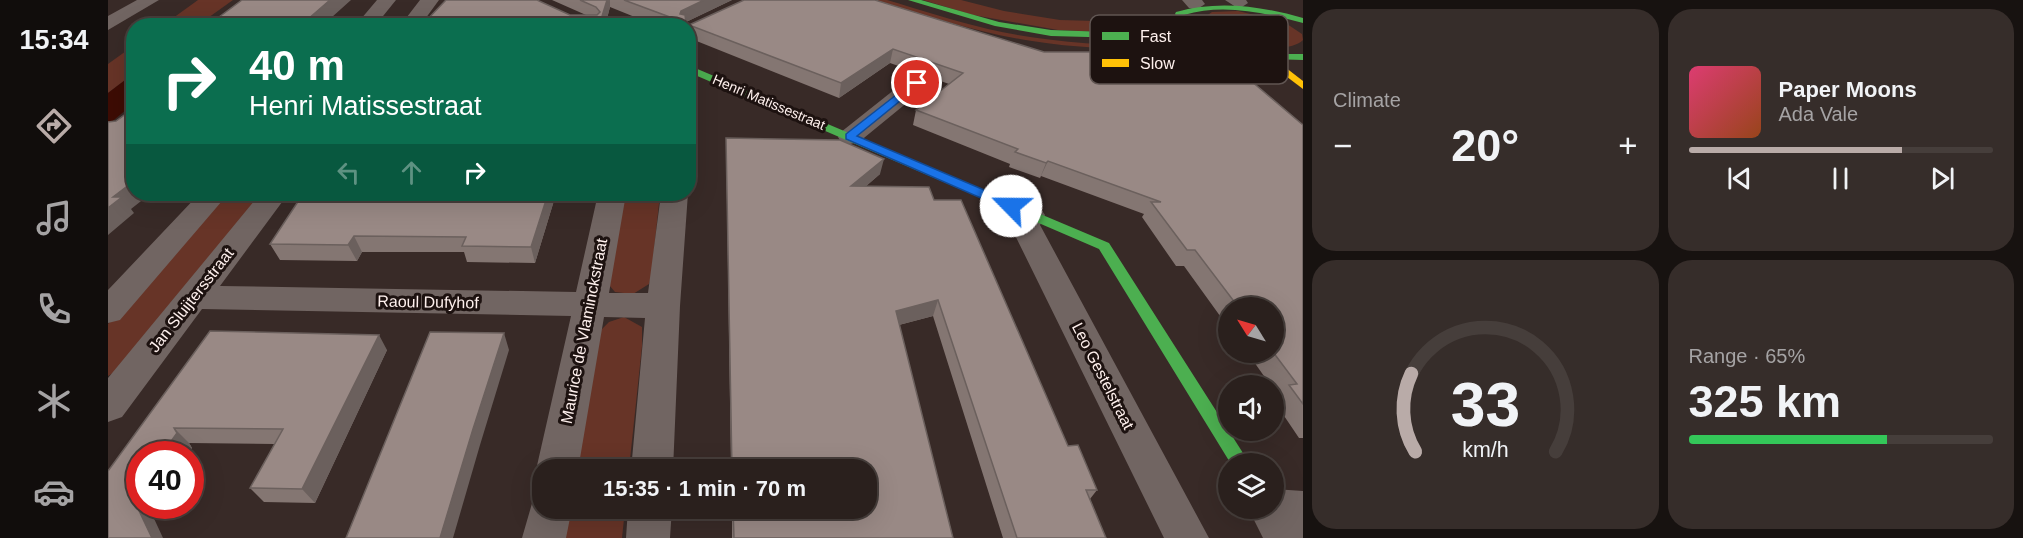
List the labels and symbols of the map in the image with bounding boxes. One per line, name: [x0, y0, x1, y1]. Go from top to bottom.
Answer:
legend: [1090, 15, 1288, 84]
text: Fast: [1140, 28, 1172, 45]
text: Slow: [1140, 55, 1175, 72]
pin: [891, 57, 942, 108]
street label: Henri Matissestraat: [710, 71, 828, 133]
position arrow: [979, 174, 1043, 238]
street label: Maurice de Vlaminckstraat: [558, 236, 610, 425]
street label: Jan Sluijtersstraat: [145, 244, 237, 355]
street label: Raoul Dufyhof: [377, 293, 479, 311]
north arrow: [1218, 297, 1284, 363]
street label: Leo Gestelstraat: [1069, 320, 1137, 433]
speed limit sign: 40: [126, 441, 204, 519]

